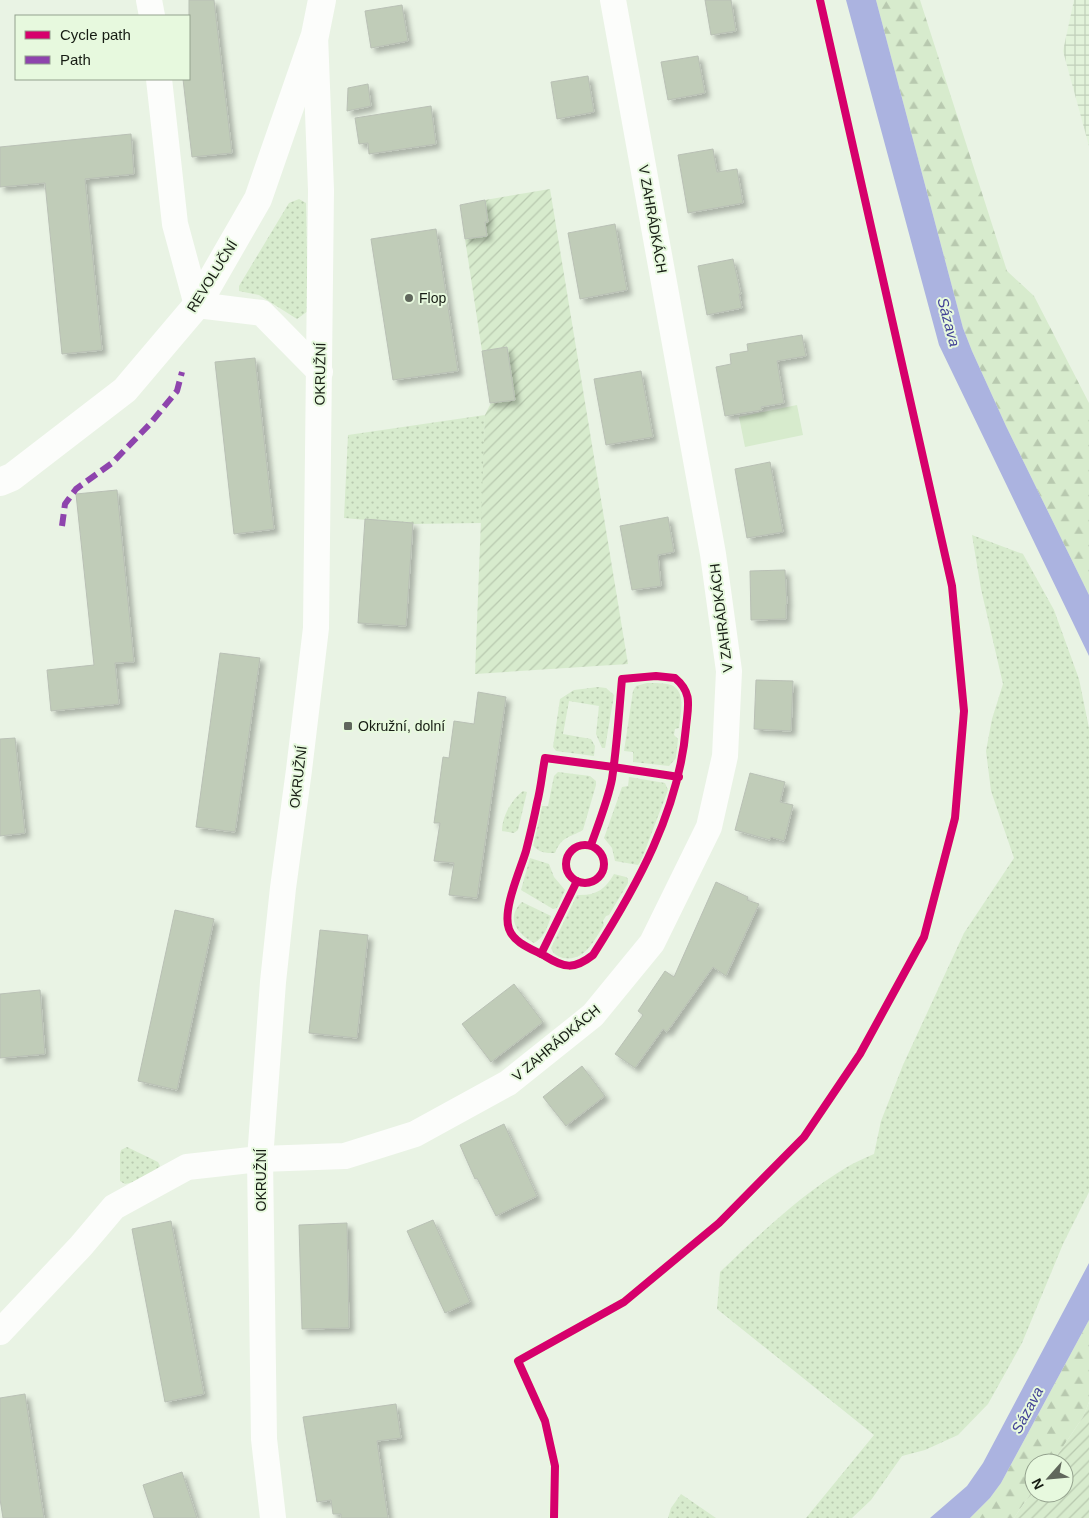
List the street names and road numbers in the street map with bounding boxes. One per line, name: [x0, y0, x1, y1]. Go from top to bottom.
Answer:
street label: V ZAHRÁDKÁCH: [636, 164, 670, 274]
street label: REVOLUČNÍ: [184, 237, 240, 315]
street label: OKRUŽNÍ: [311, 342, 329, 406]
street label: V ZAHRÁDKÁCH: [706, 563, 736, 673]
street label: OKRUŽNÍ: [286, 745, 310, 809]
street label: V ZAHRÁDKÁCH: [509, 1002, 603, 1084]
street label: OKRUŽNÍ: [253, 1148, 269, 1212]

